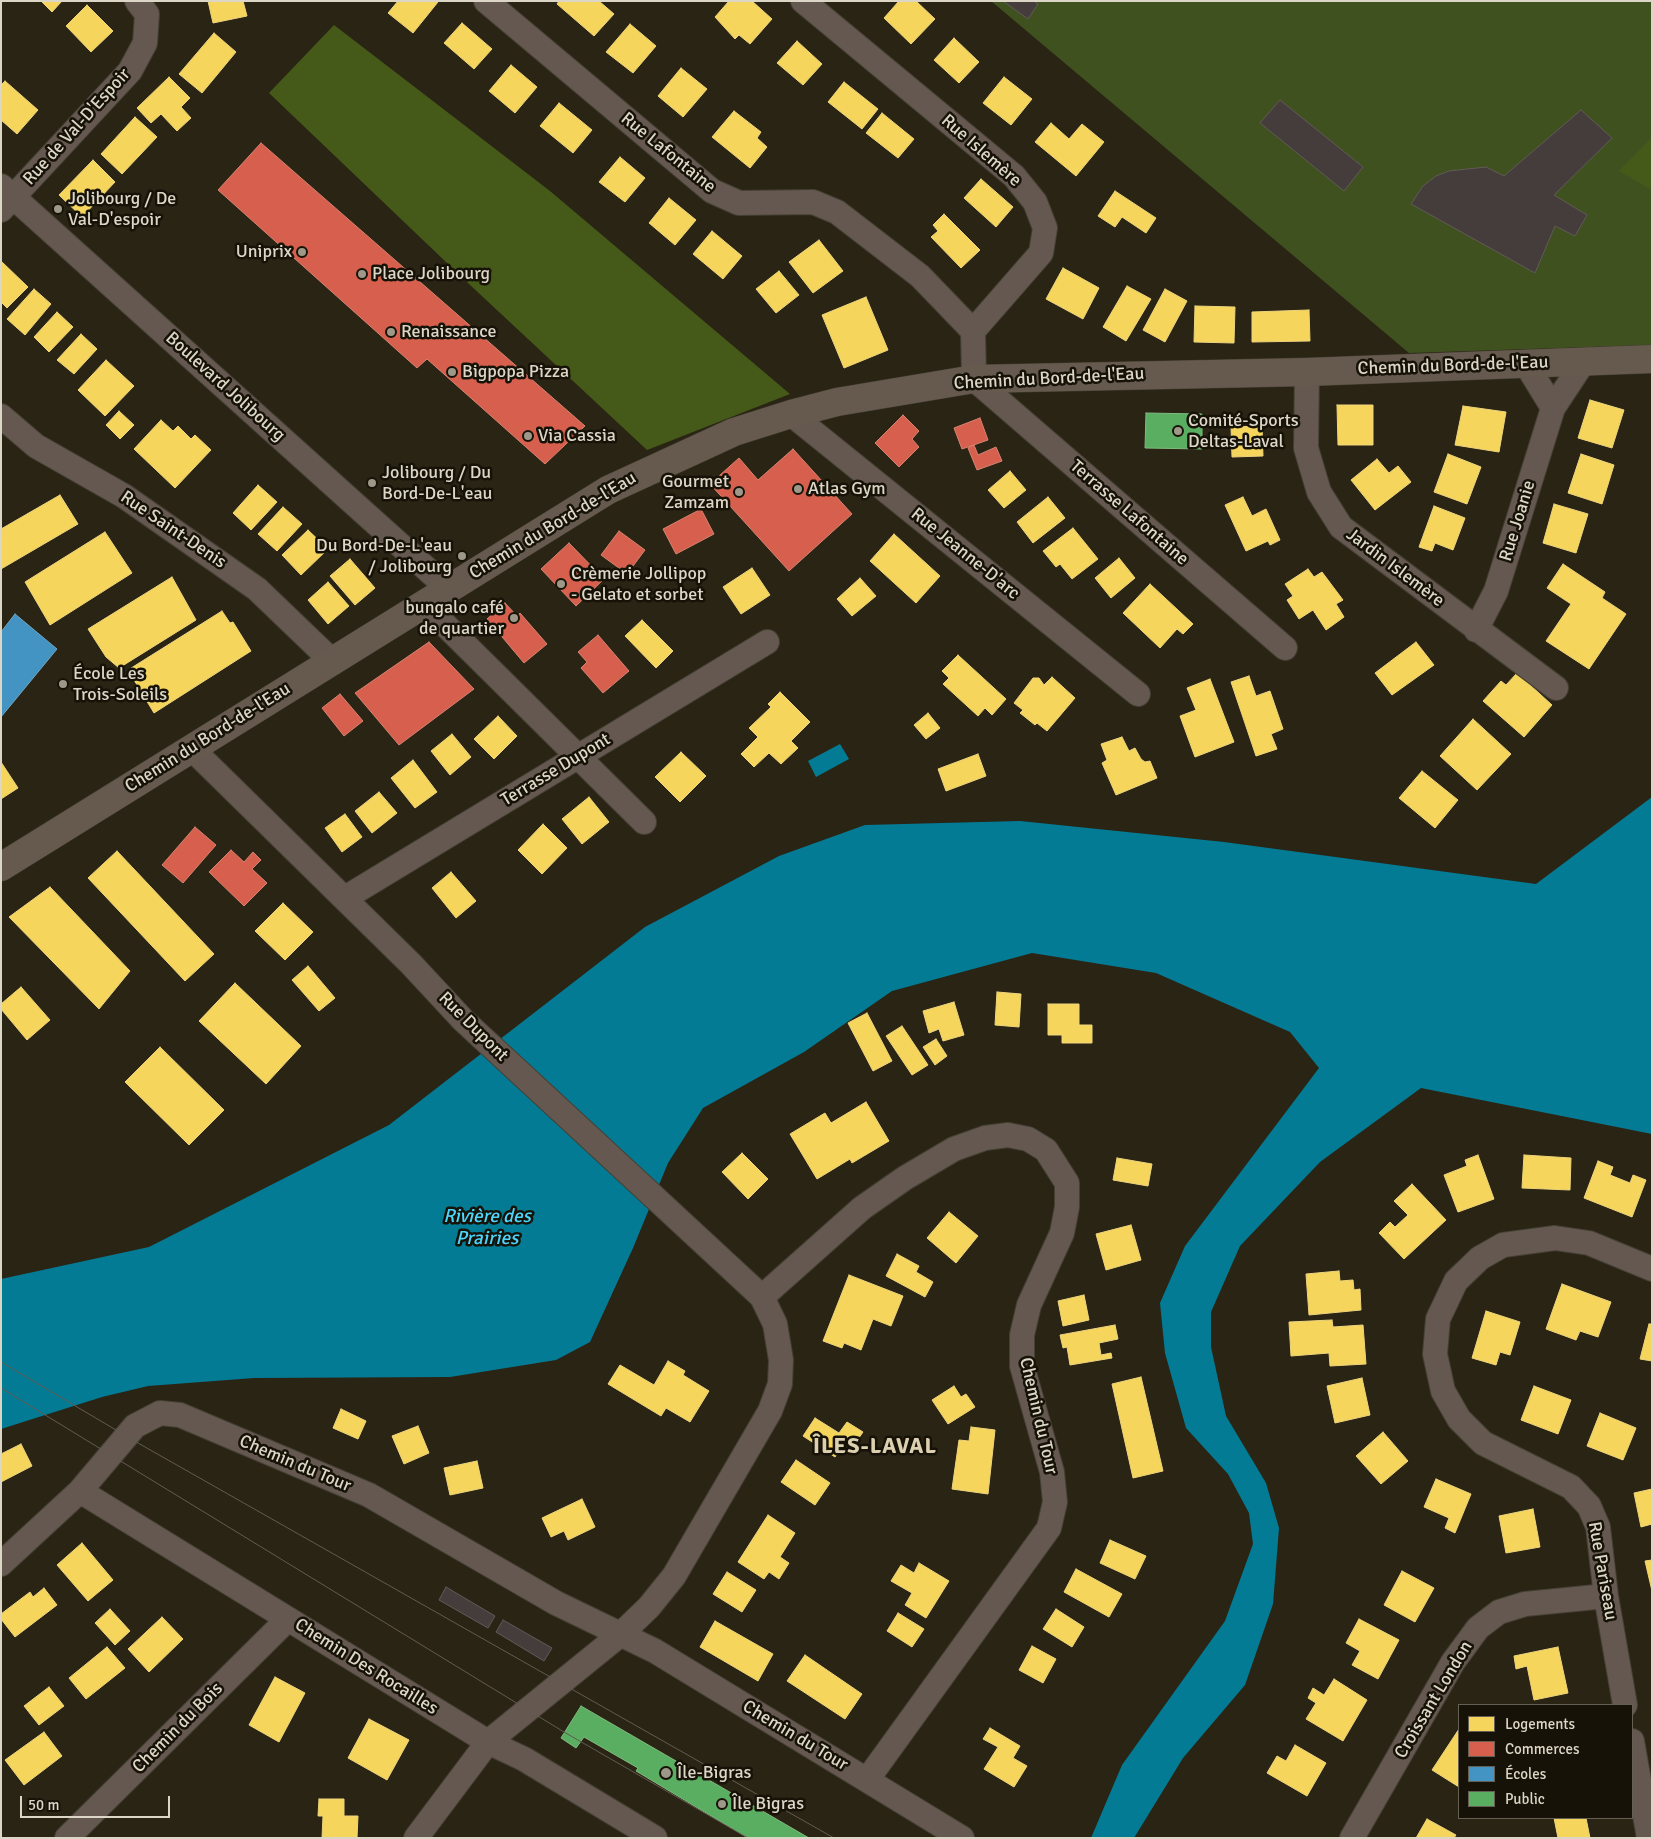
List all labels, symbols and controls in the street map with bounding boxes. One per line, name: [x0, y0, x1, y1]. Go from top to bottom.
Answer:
street label: Rue de Val-D'Espoir: [19, 64, 135, 190]
street label: Rue Lafontaine: [616, 108, 720, 198]
street label: Rue Islemère: [937, 110, 1025, 192]
place label: Jolibourg / De Val-D'espoir: [68, 188, 176, 230]
marker: Jolibourg / De Val-D'espoir: [52, 203, 64, 215]
place label: Uniprix: [236, 241, 292, 263]
marker: Uniprix: [296, 246, 308, 258]
place label: Place Jolibourg: [372, 263, 490, 285]
marker: Place Jolibourg: [356, 268, 368, 280]
place label: Renaissance: [401, 321, 497, 343]
marker: Renaissance: [385, 326, 397, 338]
street label: Boulevard Jolibourg: [161, 328, 289, 446]
street label: Chemin du Bord-de-l'Eau: [1357, 352, 1549, 380]
place label: Bigpopa Pizza: [462, 361, 569, 383]
street label: Chemin du Bord-de-l'Eau: [953, 363, 1145, 395]
marker: Bigpopa Pizza: [446, 366, 458, 378]
place label: Comité-Sports Deltas-Laval: [1188, 410, 1299, 452]
place label: Via Cassia: [538, 425, 616, 447]
marker: Comité-Sports Deltas-Laval: [1172, 425, 1184, 437]
marker: Via Cassia: [522, 430, 534, 442]
street label: Terrasse Lafontaine: [1065, 456, 1193, 570]
place label: Jolibourg / Du Bord-De-L'eau: [382, 462, 492, 504]
street label: Chemin du Bord-de-l'Eau: [466, 468, 640, 584]
place label: Gourmet Zamzam: [662, 471, 729, 514]
marker: Jolibourg / Du Bord-De-L'eau: [366, 477, 378, 489]
place label: Atlas Gym: [808, 478, 885, 500]
street label: Rue Joanie: [1495, 478, 1541, 564]
marker: Atlas Gym: [792, 483, 804, 495]
marker: Gourmet Zamzam: [733, 486, 745, 498]
street label: Rue Saint-Denis: [116, 487, 230, 573]
street label: Rue Jeanne-D'arc: [906, 504, 1024, 604]
street label: Jardin Islemère: [1342, 524, 1448, 612]
place label: Du Bord-De-L'eau / Jolibourg: [316, 535, 452, 578]
marker: Du Bord-De-L'eau / Jolibourg: [456, 550, 468, 562]
place label: Crèmerie Jollipop - Gelato et sorbet: [571, 563, 706, 606]
marker: Crèmerie Jollipop - Gelato et sorbet: [555, 578, 567, 590]
place label: bungalo café de quartier: [405, 597, 504, 640]
marker: bungalo café de quartier: [508, 612, 520, 624]
place label: École Les Trois-Soleils: [73, 663, 167, 706]
marker: École Les Trois-Soleils: [57, 678, 69, 690]
street label: Chemin du Bord-de-l'Eau: [121, 678, 295, 798]
street label: Terrasse Dupont: [497, 729, 615, 811]
street label: Rue Dupont: [434, 988, 512, 1066]
water label: Rivière des Prairies: [443, 1206, 531, 1250]
street label: Chemin du Tour: [1014, 1355, 1062, 1477]
street label: Chemin du Tour: [236, 1431, 354, 1497]
district label: ÎLES-LAVAL: [812, 1434, 938, 1460]
street label: Rue Pariseau: [1583, 1520, 1621, 1622]
street label: Chemin Des Rocailles: [290, 1614, 442, 1720]
street label: Croissant London: [1390, 1637, 1478, 1763]
street label: Chemin du Bois: [128, 1678, 228, 1778]
street label: Chemin du Tour: [738, 1696, 852, 1776]
legend: [1458, 1704, 1633, 1819]
text: Logements: [1505, 1715, 1575, 1733]
text: Commerces: [1505, 1740, 1579, 1758]
place label: Île-Bigras: [677, 1762, 751, 1784]
text: Écoles: [1505, 1765, 1546, 1783]
marker: Île-Bigras: [659, 1766, 673, 1780]
scale bar: [22, 1786, 172, 1818]
text: Public: [1505, 1790, 1545, 1808]
place label: Île Bigras: [732, 1793, 804, 1815]
text: 50 m: [28, 1796, 59, 1814]
marker: Île Bigras: [716, 1798, 728, 1810]

